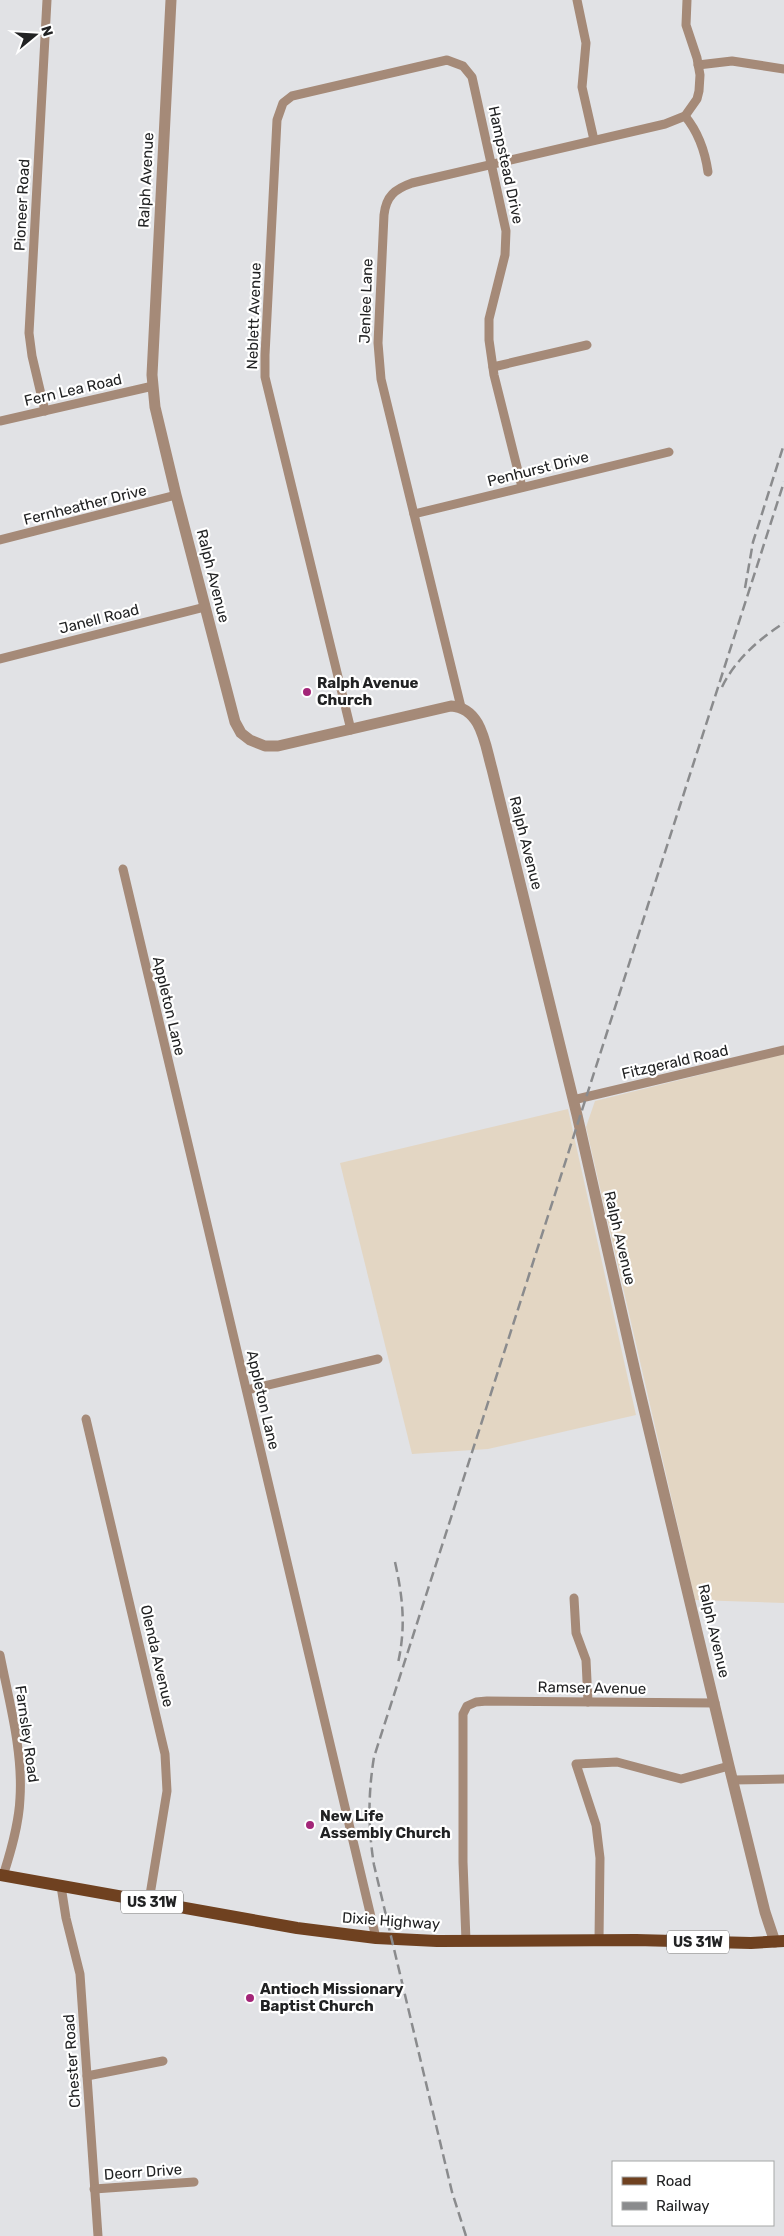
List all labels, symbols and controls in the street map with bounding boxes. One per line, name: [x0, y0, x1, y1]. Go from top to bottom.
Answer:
north arrow: [10, 10, 60, 60]
text: N: [37, 24, 57, 39]
street label: Hampstead Drive: [485, 104, 527, 226]
street label: Ralph Avenue: [135, 132, 157, 228]
street label: Pioneer Road: [11, 158, 33, 252]
street label: Jenlee Lane: [356, 258, 376, 344]
street label: Neblett Avenue: [243, 262, 265, 370]
street label: Fern Lea Road: [22, 370, 124, 410]
street label: Penhurst Drive: [485, 448, 591, 490]
street label: Fernheather Drive: [22, 481, 148, 529]
street label: Ralph Avenue: [193, 527, 233, 625]
street label: Janell Road: [57, 600, 141, 638]
place label: Ralph Avenue Church: [317, 674, 419, 709]
marker: Ralph Avenue Church: [301, 686, 313, 698]
street label: Ralph Avenue: [506, 794, 546, 892]
street label: Appleton Lane: [149, 955, 189, 1057]
street label: Fitzgerald Road: [620, 1041, 730, 1083]
street label: Ralph Avenue: [600, 1189, 640, 1287]
street label: Appleton Lane: [243, 1349, 283, 1451]
street label: Ralph Avenue: [694, 1582, 734, 1680]
street label: Olenda Avenue: [136, 1603, 178, 1709]
street label: Ramser Avenue: [538, 1678, 646, 1698]
street label: Farnsley Road: [11, 1684, 43, 1784]
place label: New Life Assembly Church: [320, 1807, 451, 1842]
marker: New Life Assembly Church: [304, 1819, 316, 1831]
road number: US 31W: [121, 1890, 183, 1914]
street label: Dixie Highway: [341, 1909, 441, 1933]
road number: US 31W: [667, 1930, 729, 1954]
place label: Antioch Missionary Baptist Church: [260, 1980, 404, 2015]
marker: Antioch Missionary Baptist Church: [244, 1992, 256, 2004]
street label: Chester Road: [60, 2013, 84, 2109]
street label: Deorr Drive: [103, 2160, 183, 2184]
legend: [612, 2161, 774, 2226]
text: Road: [656, 2172, 692, 2190]
text: Railway: [656, 2197, 710, 2215]

